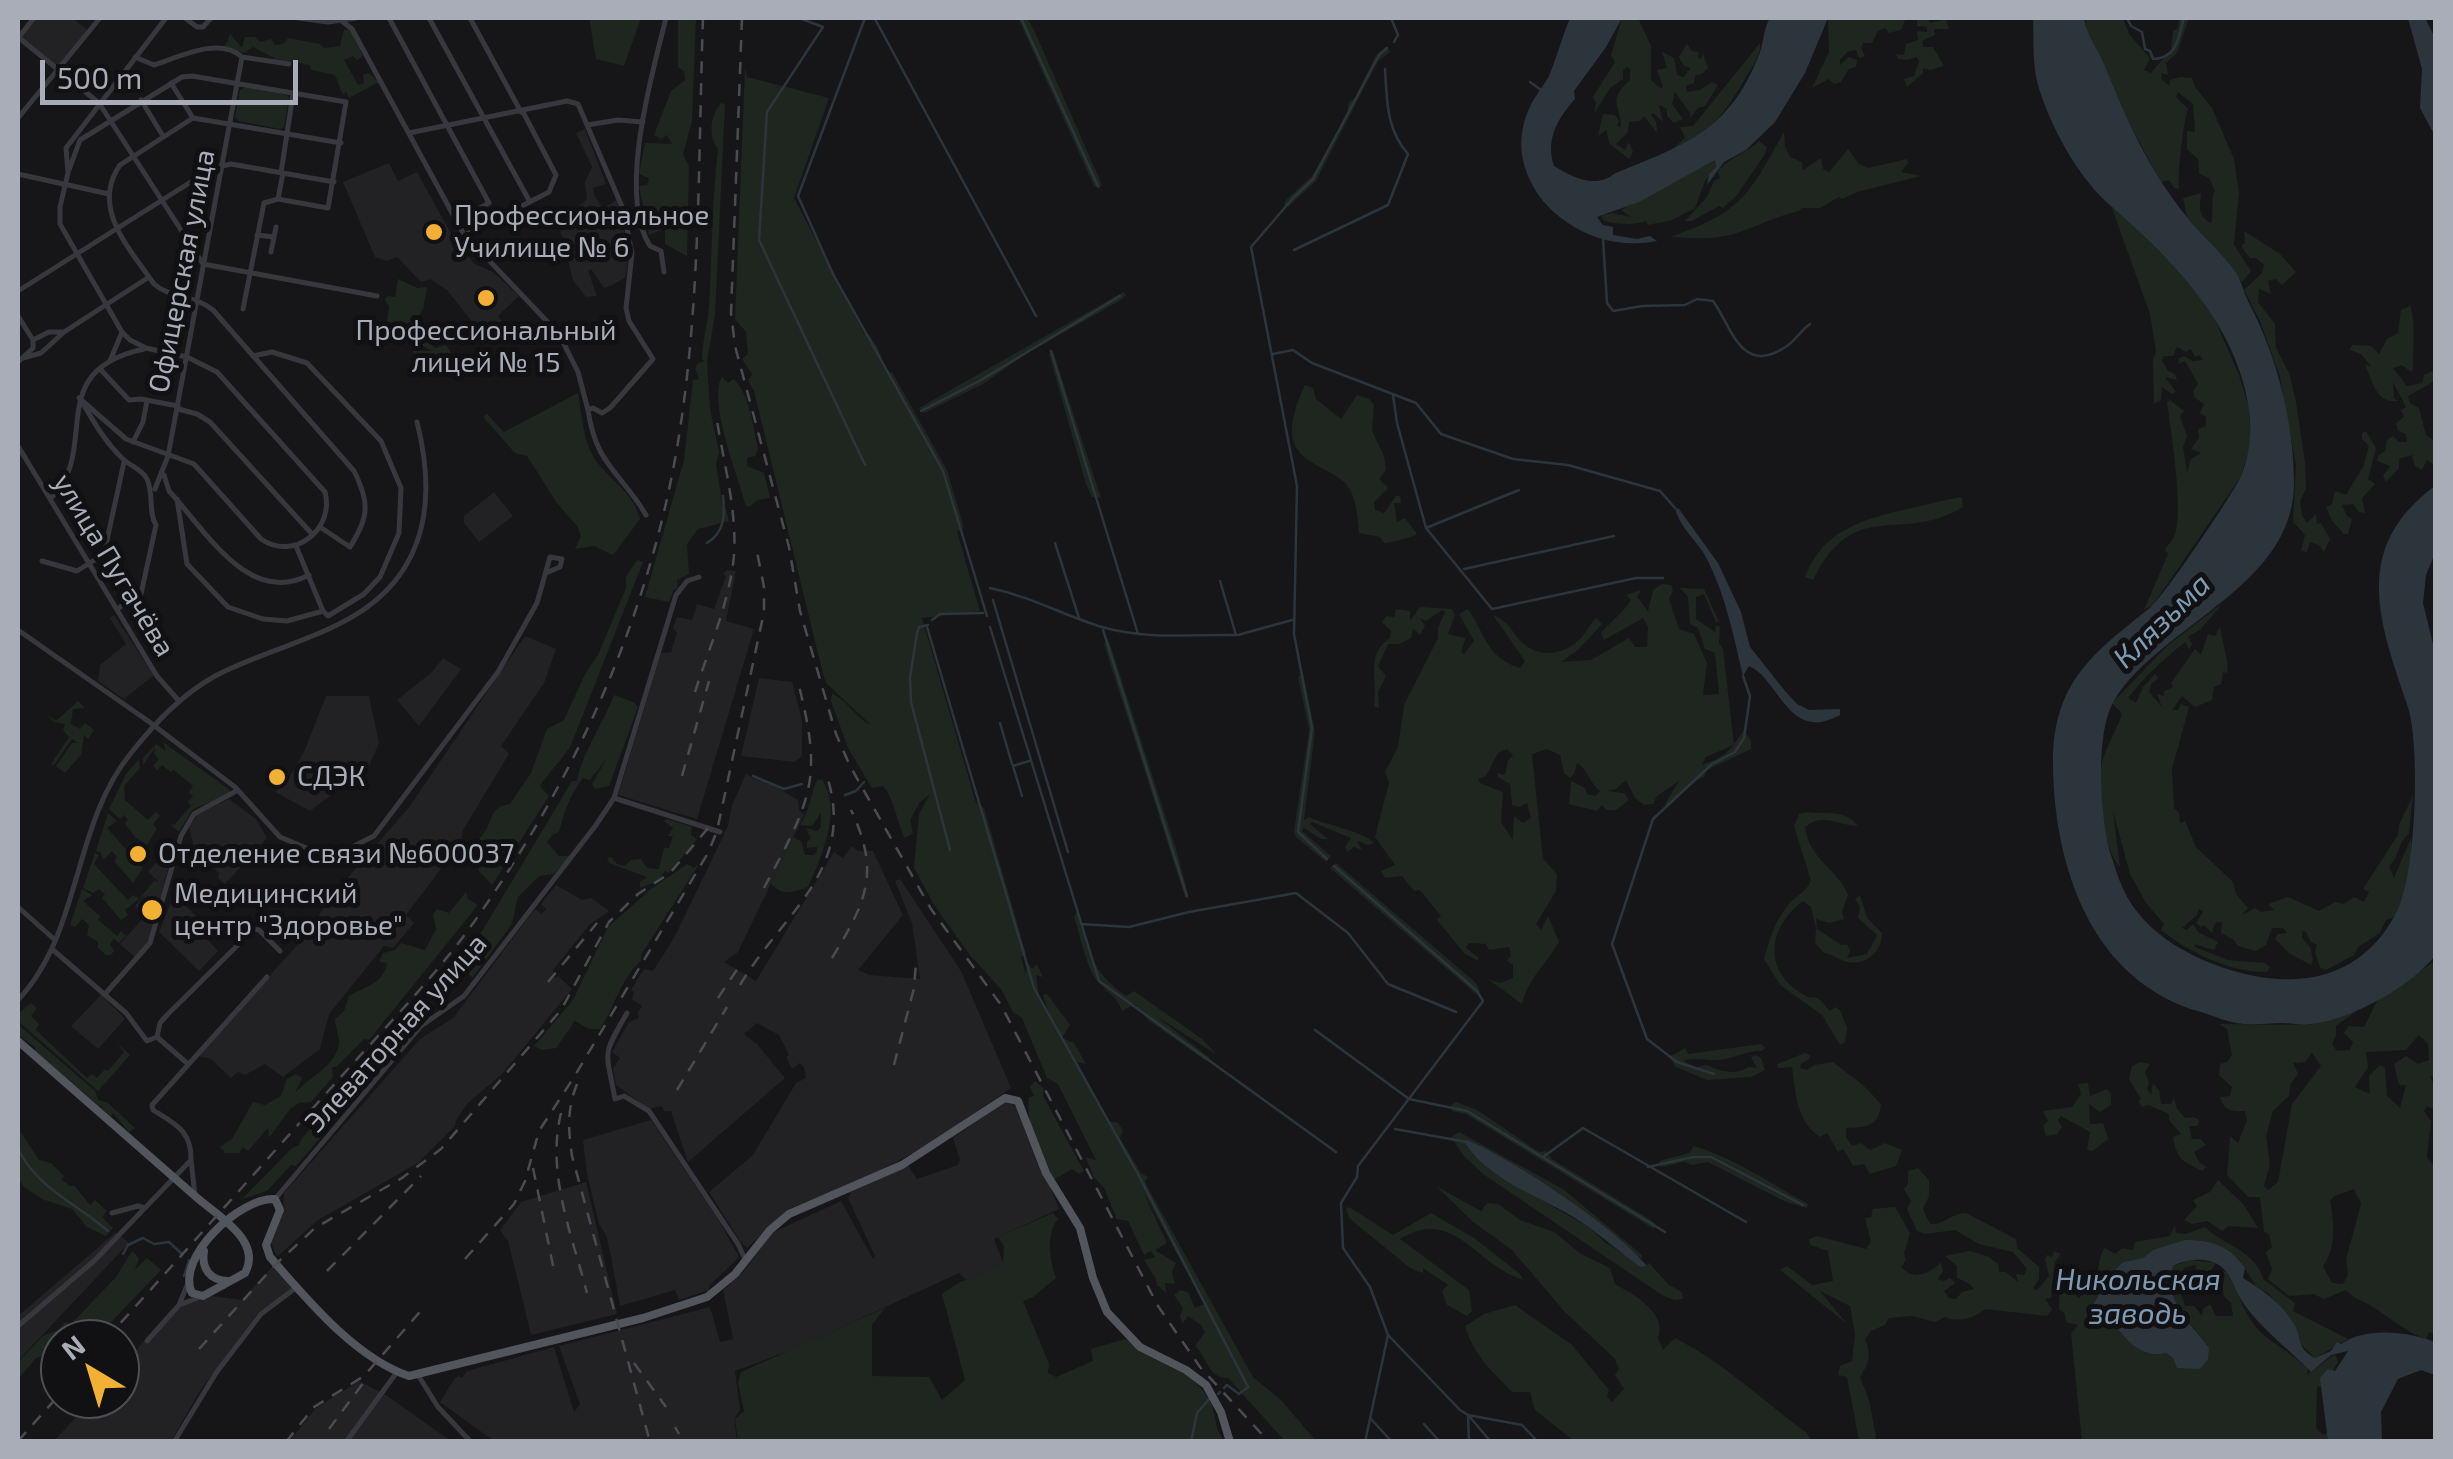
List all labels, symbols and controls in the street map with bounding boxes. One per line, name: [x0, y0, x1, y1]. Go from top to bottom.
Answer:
scale bar: [45, 40, 302, 102]
text: 500 m: [57, 59, 142, 95]
street label: Офицерская улица: [142, 147, 222, 395]
place label: Профессиональное Училище № 6: [454, 199, 709, 265]
marker: Профессиональное Училище № 6: [423, 221, 445, 243]
marker: Профессиональный лицей № 15: [475, 287, 497, 309]
place label: Профессиональный лицей № 15: [356, 314, 616, 380]
street label: улица Пугачёва: [46, 467, 182, 663]
water label: Клязьма: [2106, 566, 2218, 676]
place label: СДЭК: [297, 760, 365, 794]
marker: СДЭК: [266, 766, 288, 788]
place label: Отделение связи №600037: [158, 837, 514, 871]
marker: Отделение связи №600037: [127, 843, 149, 865]
place label: Медицинский центр "Здоровье": [174, 877, 403, 943]
marker: Медицинский центр "Здоровье": [139, 897, 165, 923]
street label: Элеваторная улица: [298, 927, 494, 1139]
water label: Никольская заводь: [2055, 1262, 2221, 1332]
north arrow: [40, 1319, 140, 1419]
text: N: [54, 1327, 91, 1367]

